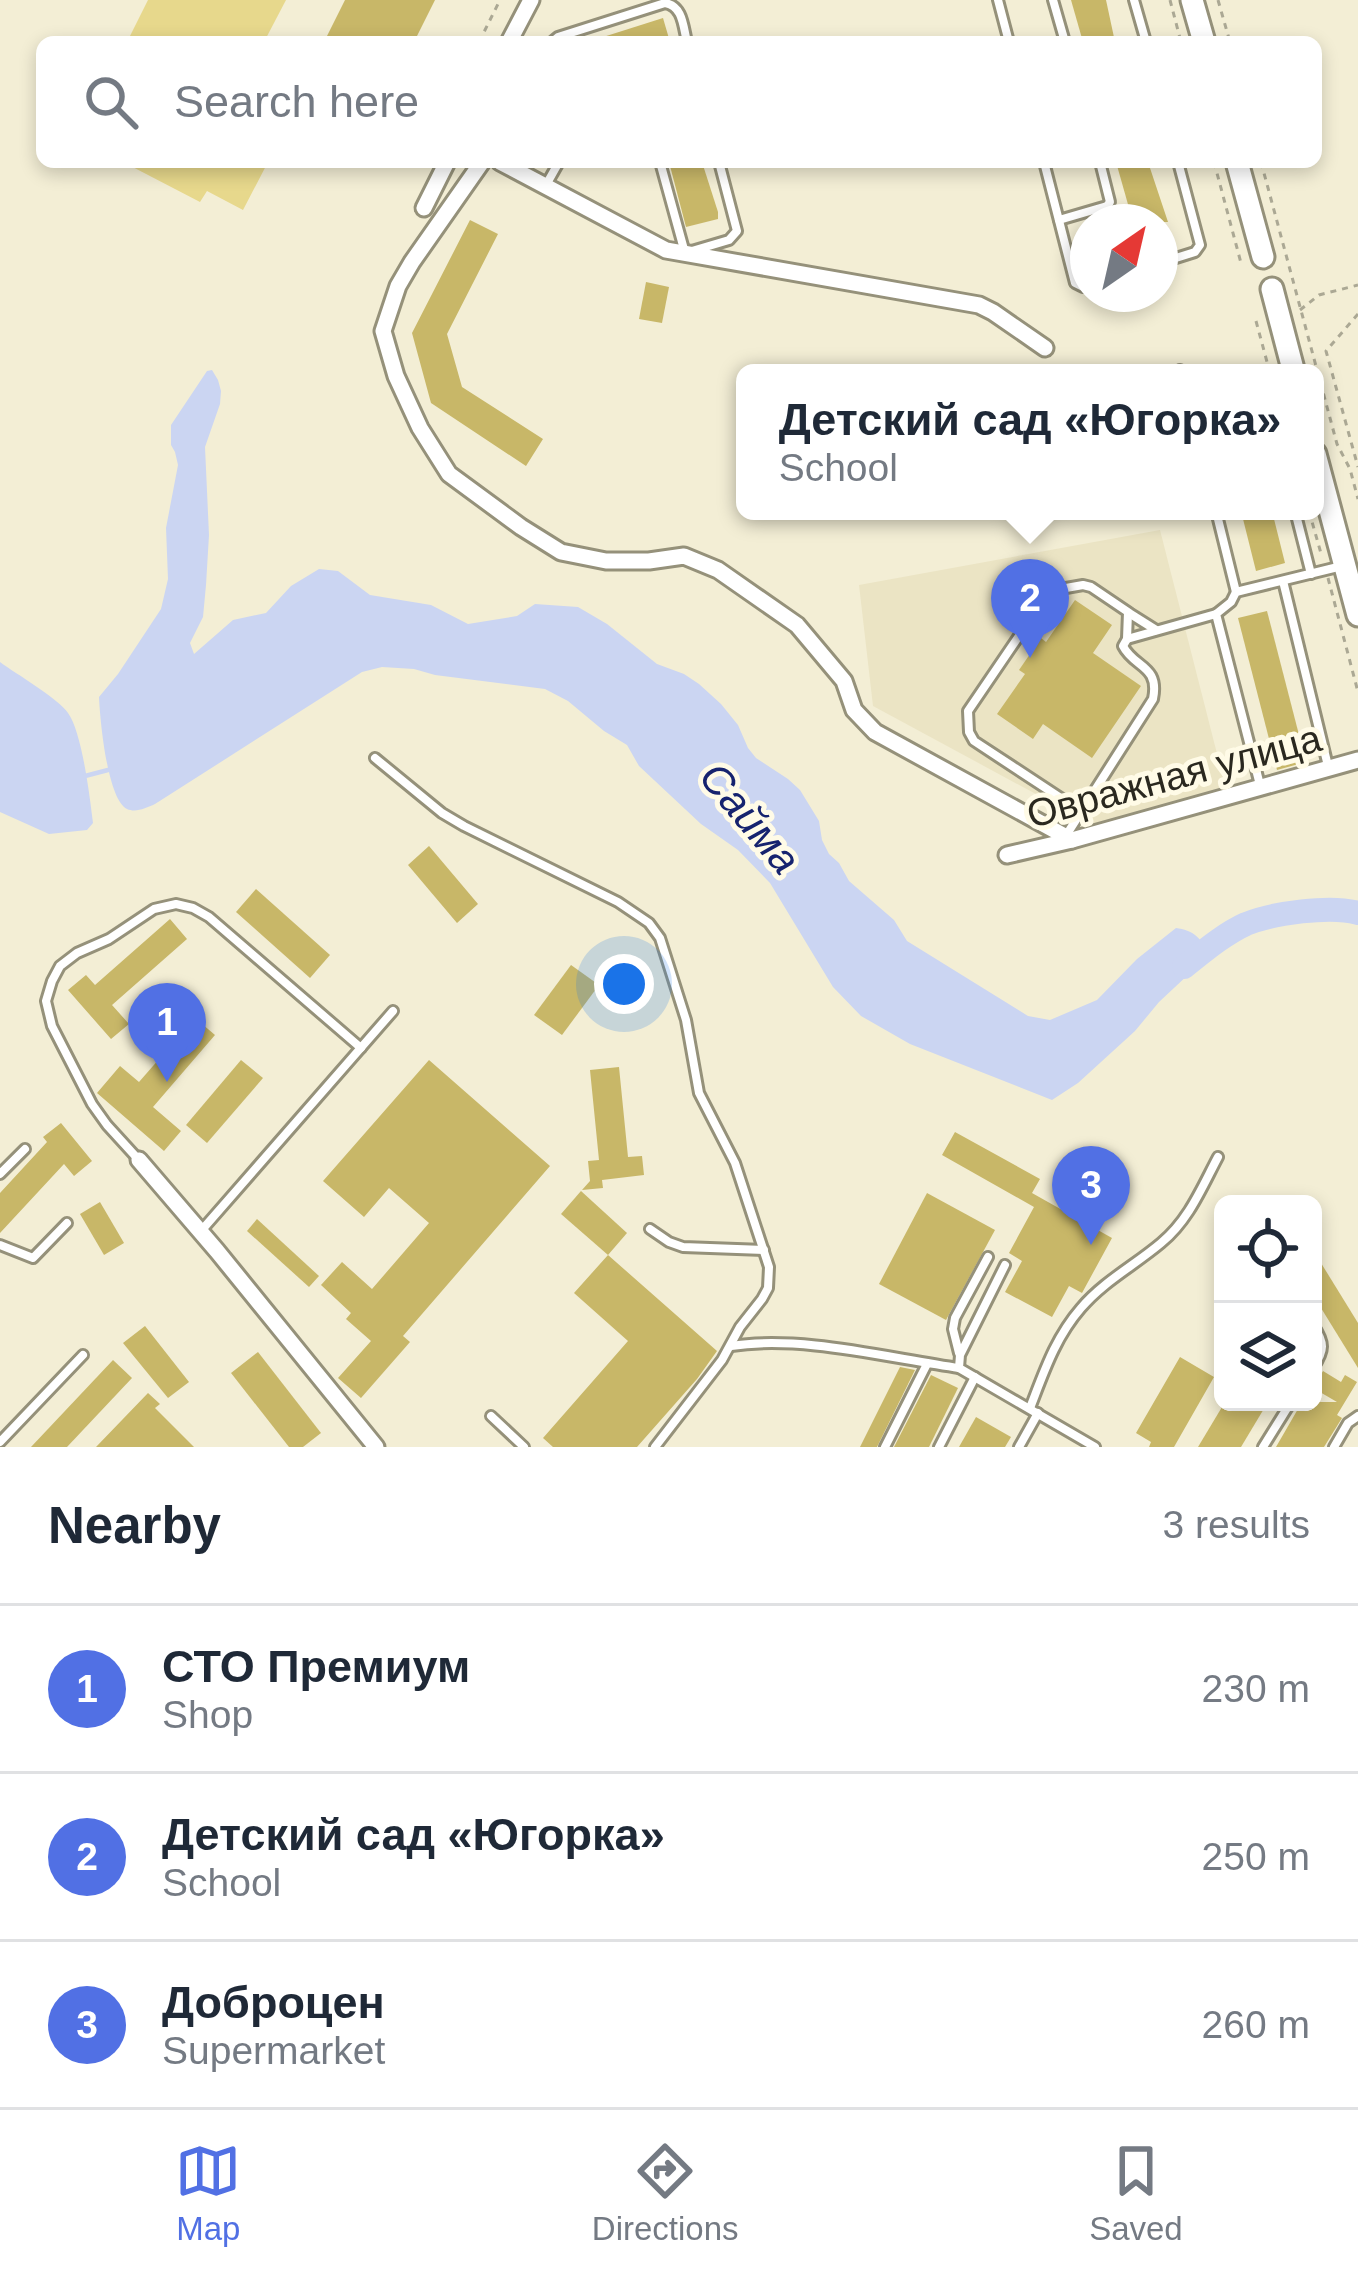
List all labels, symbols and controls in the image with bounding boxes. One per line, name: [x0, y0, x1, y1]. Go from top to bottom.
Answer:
search box: [36, 36, 1322, 168]
icon: search: [78, 69, 144, 135]
text: Search here: [174, 76, 419, 127]
north arrow: [1070, 204, 1178, 312]
popup: [736, 364, 1324, 520]
text: Детский сад «Югорка»: [779, 394, 1281, 445]
text: School: [779, 446, 898, 489]
pin: 2: [991, 559, 1069, 658]
street label: Овражная улица: [1022, 716, 1326, 836]
water label: Сайма: [690, 753, 810, 883]
your location: [594, 954, 654, 1014]
pin: 1: [128, 983, 206, 1082]
pin: 3: [1052, 1146, 1130, 1245]
map controls: [1214, 1195, 1322, 1411]
button: locate: [1214, 1195, 1322, 1303]
button: layers: [1214, 1303, 1322, 1411]
text: Nearby: [48, 1497, 221, 1554]
text: 3 results: [1163, 1503, 1310, 1546]
text: СТО Премиум: [162, 1641, 470, 1692]
text: 1: [76, 1667, 98, 1710]
text: 230 m: [1202, 1667, 1310, 1710]
text: Shop: [162, 1693, 253, 1736]
text: Детский сад «Югорка»: [162, 1809, 665, 1860]
text: 2: [76, 1835, 98, 1878]
text: 250 m: [1202, 1835, 1310, 1878]
text: School: [162, 1861, 281, 1904]
text: Доброцен: [162, 1977, 385, 2028]
text: 3: [76, 2003, 98, 2046]
text: 260 m: [1202, 2003, 1310, 2046]
text: Supermarket: [162, 2029, 385, 2072]
tab: Map: [175, 2138, 241, 2248]
tab: Directions: [592, 2138, 739, 2248]
tab: Saved: [1089, 2138, 1183, 2248]

